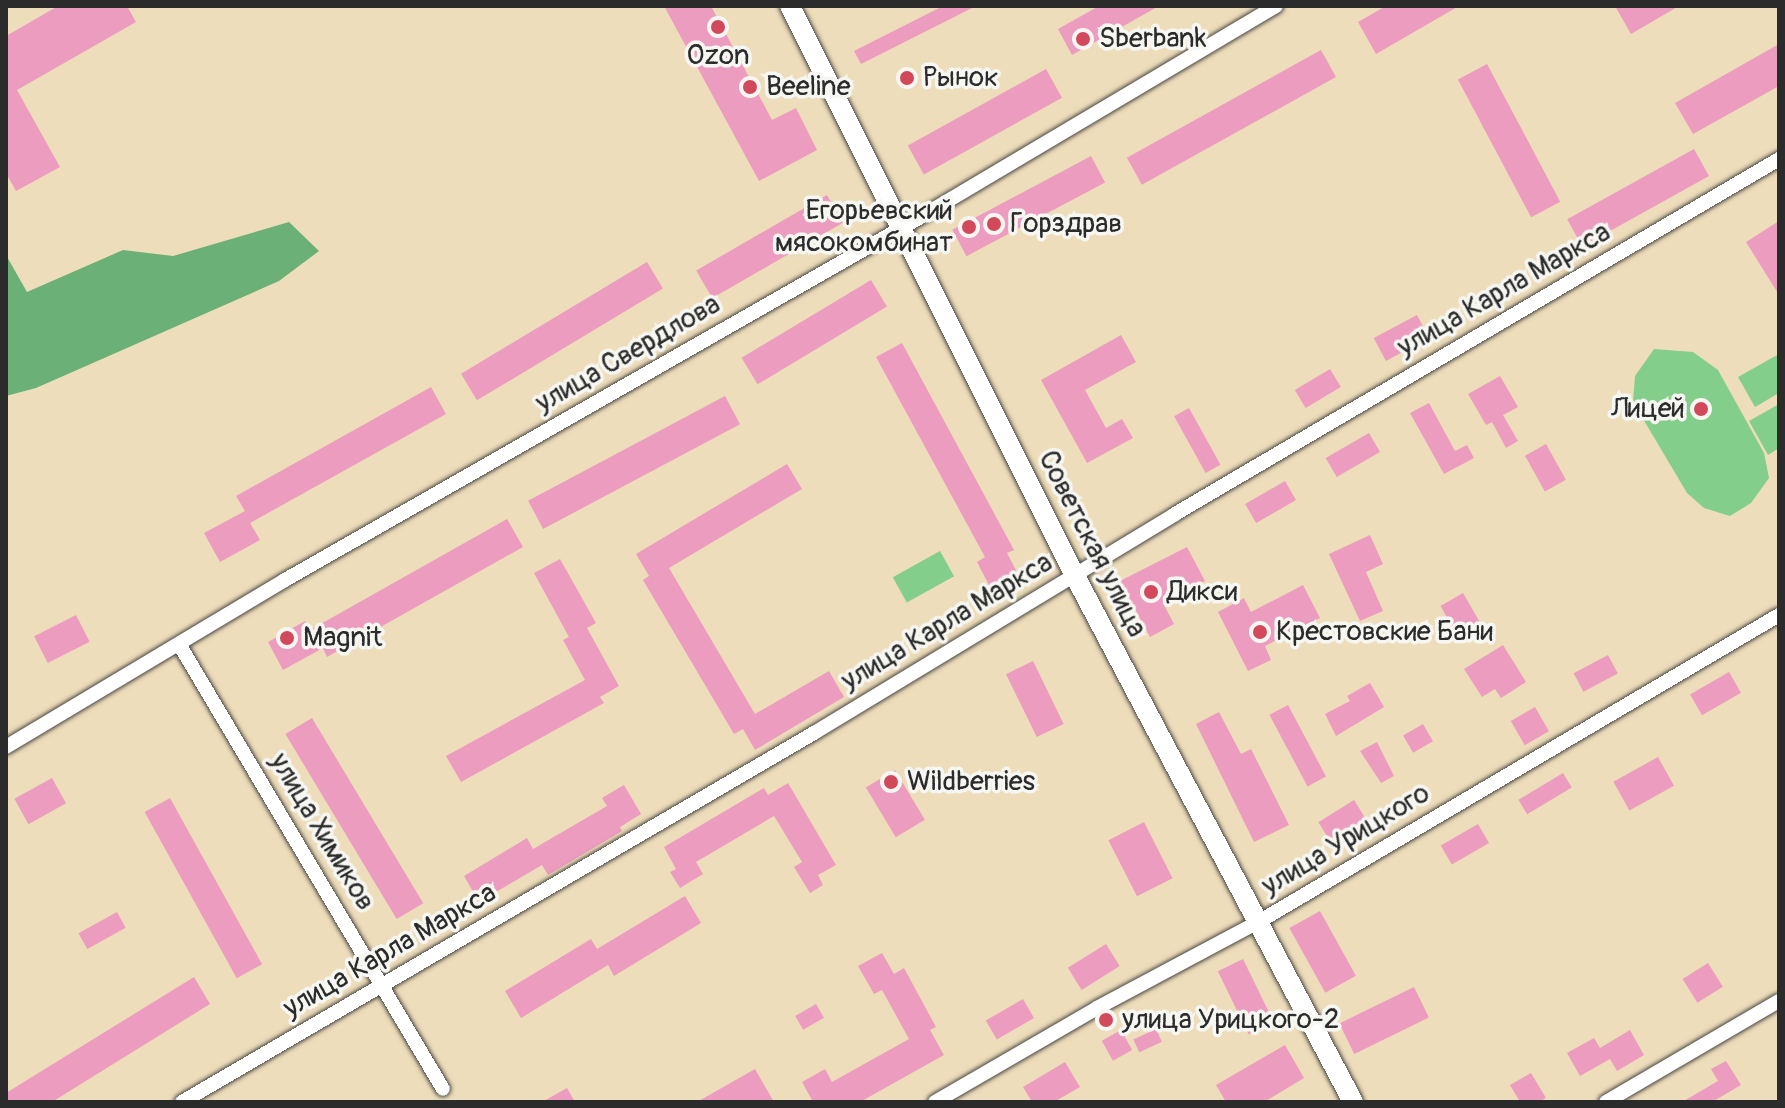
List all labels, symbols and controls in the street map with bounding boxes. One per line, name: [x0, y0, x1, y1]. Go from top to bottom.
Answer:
marker: Ozon: [709, 18, 727, 36]
place label: Sberbank: [1099, 22, 1206, 56]
marker: Sberbank: [1074, 30, 1092, 48]
place label: Ozon: [687, 39, 749, 73]
place label: Рынок: [923, 61, 998, 95]
marker: Рынок: [898, 69, 916, 87]
place label: Beeline: [766, 70, 850, 104]
marker: Beeline: [741, 78, 759, 96]
place label: Егорьевский мясокомбинат: [775, 194, 953, 260]
place label: Горздрав: [1010, 207, 1122, 241]
marker: Горздрав: [985, 215, 1003, 233]
street label: улица Карла Маркса: [1392, 215, 1616, 365]
marker: Егорьевский мясокомбинат: [960, 218, 978, 236]
street label: улица Свердлова: [530, 288, 726, 420]
place label: Лицей: [1611, 392, 1685, 426]
marker: Лицей: [1692, 400, 1710, 418]
street label: Советская улица: [1031, 445, 1153, 643]
street label: улица Карла Маркса: [835, 546, 1059, 698]
place label: Дикси: [1167, 575, 1237, 609]
marker: Дикси: [1142, 583, 1160, 601]
place label: Крестовские Бани: [1276, 615, 1493, 649]
place label: Magnit: [303, 621, 382, 655]
marker: Крестовские Бани: [1251, 623, 1269, 641]
marker: Magnit: [278, 629, 296, 647]
street label: улица Химиков: [262, 747, 382, 917]
place label: Wildberries: [907, 765, 1035, 799]
marker: Wildberries: [882, 773, 900, 791]
street label: улица Урицкого: [1256, 777, 1436, 903]
street label: улица Карла Маркса: [278, 876, 502, 1026]
place label: улица Урицкого-2: [1122, 1003, 1339, 1037]
marker: улица Урицкого-2: [1097, 1011, 1115, 1029]

